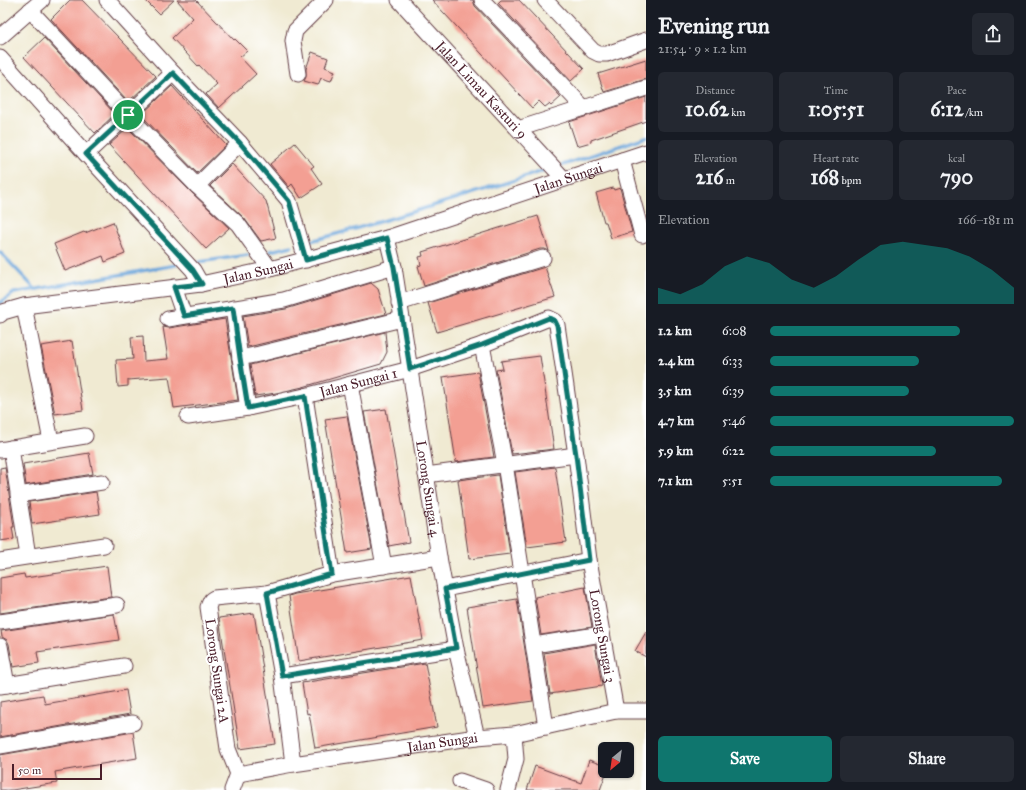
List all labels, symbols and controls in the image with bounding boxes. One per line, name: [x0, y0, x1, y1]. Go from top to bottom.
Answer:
text: Evening run: [658, 12, 770, 39]
button: share: [972, 13, 1014, 55]
street label: Jalan Limau Kasturi 9: [430, 36, 531, 142]
text: 21:54 · 9 × 1.2 km: [658, 41, 747, 57]
text: Distance: [696, 84, 735, 97]
text: Time: [824, 84, 848, 97]
text: Pace: [947, 84, 967, 97]
text: 10.62: [685, 97, 729, 121]
text: 1:05:51: [808, 97, 864, 121]
text: 6:12: [930, 97, 963, 121]
pin: [111, 98, 145, 132]
icon: arrive: [117, 104, 139, 126]
text: km: [729, 106, 746, 119]
text: /km: [963, 106, 983, 119]
text: Elevation: [693, 152, 737, 165]
text: Heart rate: [813, 152, 859, 165]
text: kcal: [948, 152, 965, 165]
street label: Jalan Sungai: [530, 159, 605, 199]
text: 216: [696, 165, 724, 189]
text: 168: [810, 165, 839, 189]
text: 790: [940, 165, 973, 189]
text: m: [724, 174, 735, 187]
text: bpm: [839, 174, 862, 187]
text: Elevation: [658, 212, 710, 228]
text: 166–181 m: [958, 212, 1014, 228]
street label: Jalan Sungai: [220, 255, 295, 289]
text: 1.2 km: [658, 323, 692, 339]
text: 6:08: [722, 323, 746, 339]
text: 2.4 km: [658, 353, 695, 369]
text: 6:33: [722, 353, 742, 369]
street label: Jalan Sungai 1: [316, 364, 399, 402]
text: 3.5 km: [658, 383, 692, 399]
text: 6:39: [722, 383, 744, 399]
text: 4.7 km: [658, 413, 694, 429]
text: 5:46: [722, 413, 745, 429]
street label: Lorong Sungai 4: [413, 439, 444, 539]
text: 5.9 km: [658, 443, 693, 459]
text: 6:22: [722, 443, 745, 459]
text: 7.1 km: [658, 473, 692, 489]
text: 5:51: [722, 473, 743, 489]
street label: Lorong Sungai 3: [586, 588, 619, 684]
street label: Lorong Sungai 2A: [201, 618, 233, 725]
street label: Jalan Sungai: [404, 728, 479, 757]
button: Save: [658, 736, 832, 782]
button: Share: [840, 736, 1014, 782]
north arrow: [598, 742, 634, 778]
map controls: [598, 742, 634, 778]
scale bar: [12, 762, 102, 781]
text: 50 m: [18, 764, 41, 777]

